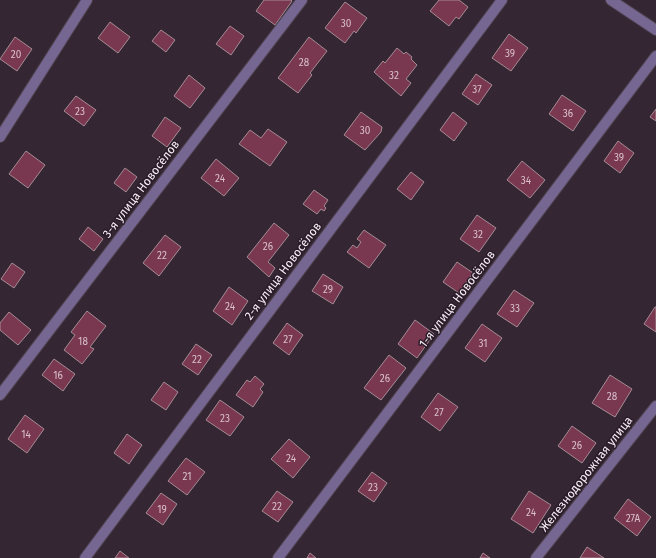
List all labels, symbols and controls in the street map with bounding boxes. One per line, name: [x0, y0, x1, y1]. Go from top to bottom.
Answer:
house number: 30: [341, 18, 352, 30]
house number: 39: [505, 48, 515, 60]
house number: 20: [11, 49, 22, 61]
house number: 28: [299, 57, 310, 69]
house number: 32: [389, 70, 399, 82]
house number: 37: [472, 84, 482, 96]
house number: 23: [75, 106, 85, 118]
house number: 36: [563, 108, 573, 120]
house number: 30: [360, 125, 371, 137]
street label: 3-я улица Новосёлов: [100, 137, 182, 241]
house number: 39: [614, 152, 624, 164]
house number: 24: [215, 173, 226, 185]
house number: 34: [521, 175, 532, 187]
street label: 2-я улица Новосёлов: [242, 219, 324, 323]
house number: 32: [473, 229, 483, 241]
house number: 26: [263, 241, 273, 253]
street label: 1-я улица Новосёлов: [416, 248, 498, 350]
house number: 22: [157, 250, 167, 262]
house number: 29: [323, 284, 333, 296]
house number: 24: [225, 301, 236, 313]
house number: 33: [510, 303, 520, 315]
house number: 27: [283, 334, 293, 346]
house number: 18: [78, 336, 88, 348]
house number: 31: [478, 338, 488, 350]
house number: 22: [192, 354, 202, 366]
house number: 16: [53, 370, 63, 382]
house number: 26: [380, 373, 390, 385]
house number: 28: [607, 391, 618, 403]
house number: 27: [434, 407, 444, 419]
house number: 23: [220, 413, 230, 425]
street label: Железнодорожная улица: [537, 414, 635, 534]
house number: 14: [21, 429, 32, 441]
house number: 26: [572, 440, 582, 452]
house number: 24: [286, 453, 297, 465]
house number: 21: [182, 471, 192, 483]
house number: 23: [368, 482, 378, 494]
house number: 22: [272, 501, 282, 513]
house number: 19: [157, 504, 167, 516]
house number: 24: [526, 507, 537, 519]
house number: 27А: [626, 513, 641, 525]

